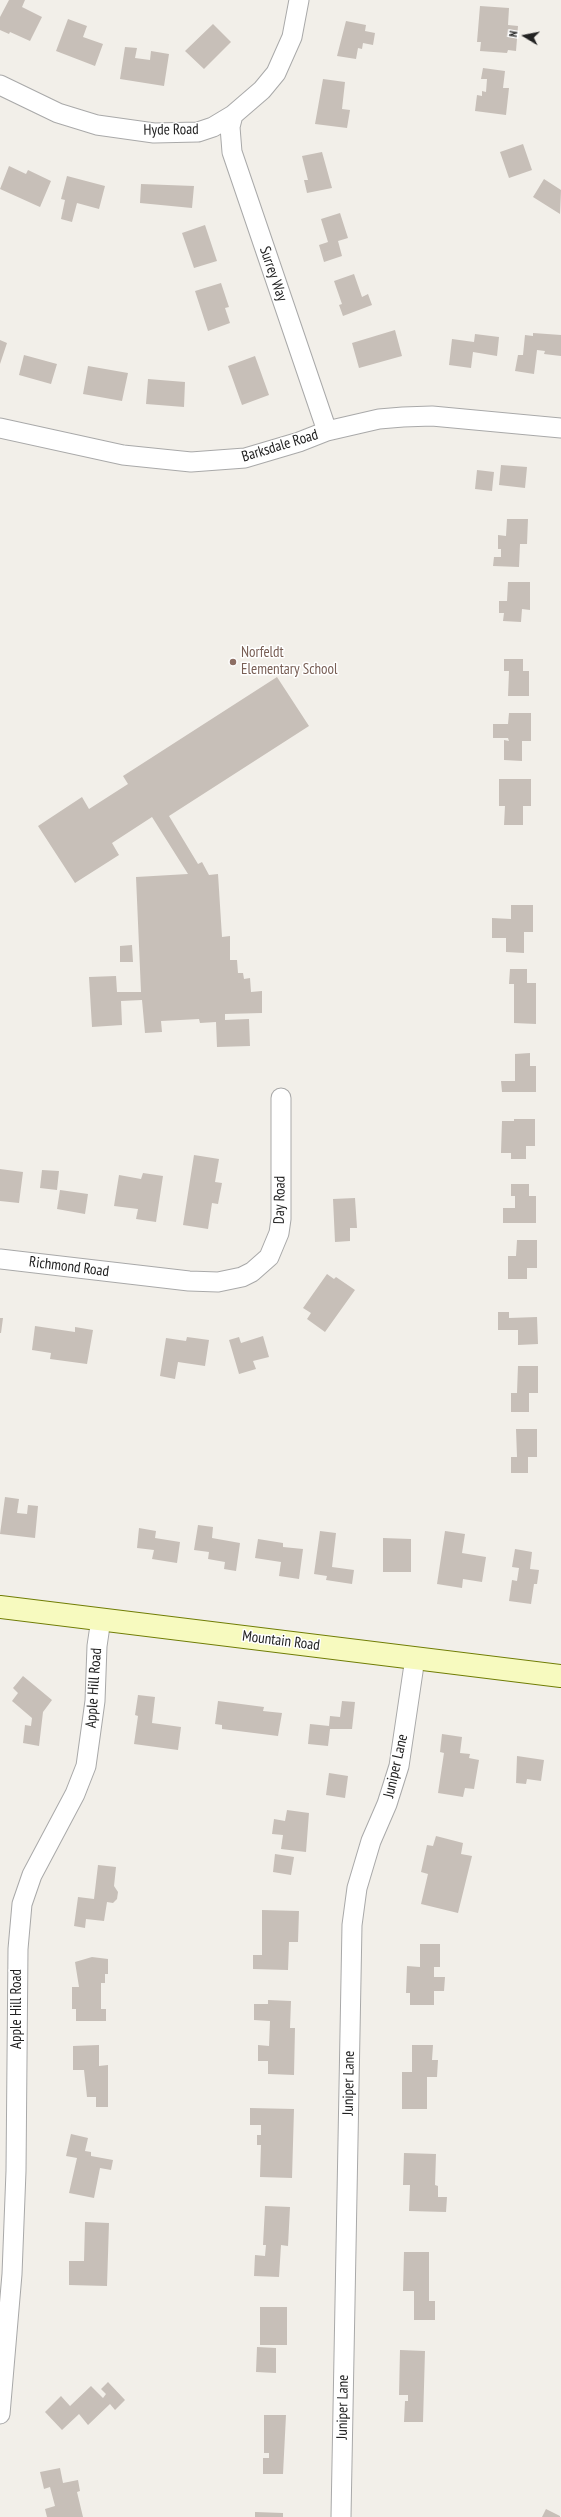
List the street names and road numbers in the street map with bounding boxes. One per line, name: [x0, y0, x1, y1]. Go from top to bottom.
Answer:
street label: Hyde Road: [143, 121, 199, 139]
street label: Surrey Way: [255, 244, 291, 304]
street label: Barksdale Road: [240, 426, 320, 466]
street label: Day Road: [271, 1176, 289, 1224]
street label: Richmond Road: [28, 1253, 110, 1281]
street label: Mountain Road: [241, 1627, 321, 1655]
street label: Apple Hill Road: [82, 1647, 106, 1729]
street label: Juniper Lane: [380, 1732, 412, 1800]
street label: Apple Hill Road: [8, 1969, 26, 2049]
street label: Juniper Lane: [339, 2050, 359, 2116]
street label: Juniper Lane: [333, 2374, 353, 2440]

